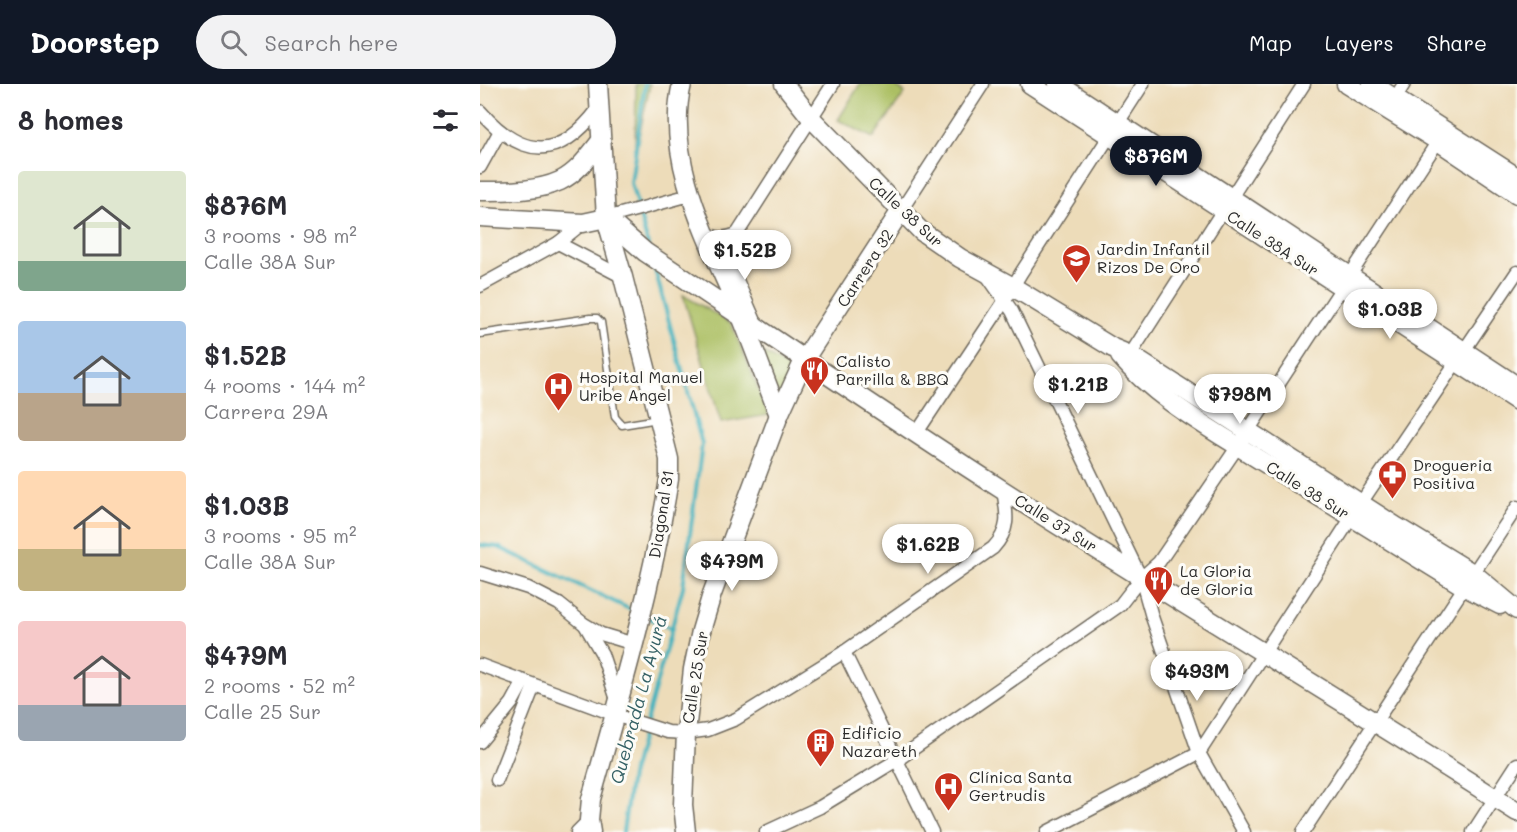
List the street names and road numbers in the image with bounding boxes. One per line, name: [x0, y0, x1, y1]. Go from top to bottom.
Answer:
street label: Calle 38 Sur: [865, 172, 948, 252]
street label: Calle 38A Sur: [1223, 205, 1323, 280]
street label: Carrera 32: [832, 225, 898, 311]
street label: Calle 38 Sur: [1263, 456, 1354, 523]
street label: Diagonal 31: [643, 468, 678, 560]
street label: Calle 37 Sur: [1011, 489, 1102, 556]
street label: Calle 25 Sur: [677, 629, 712, 725]

